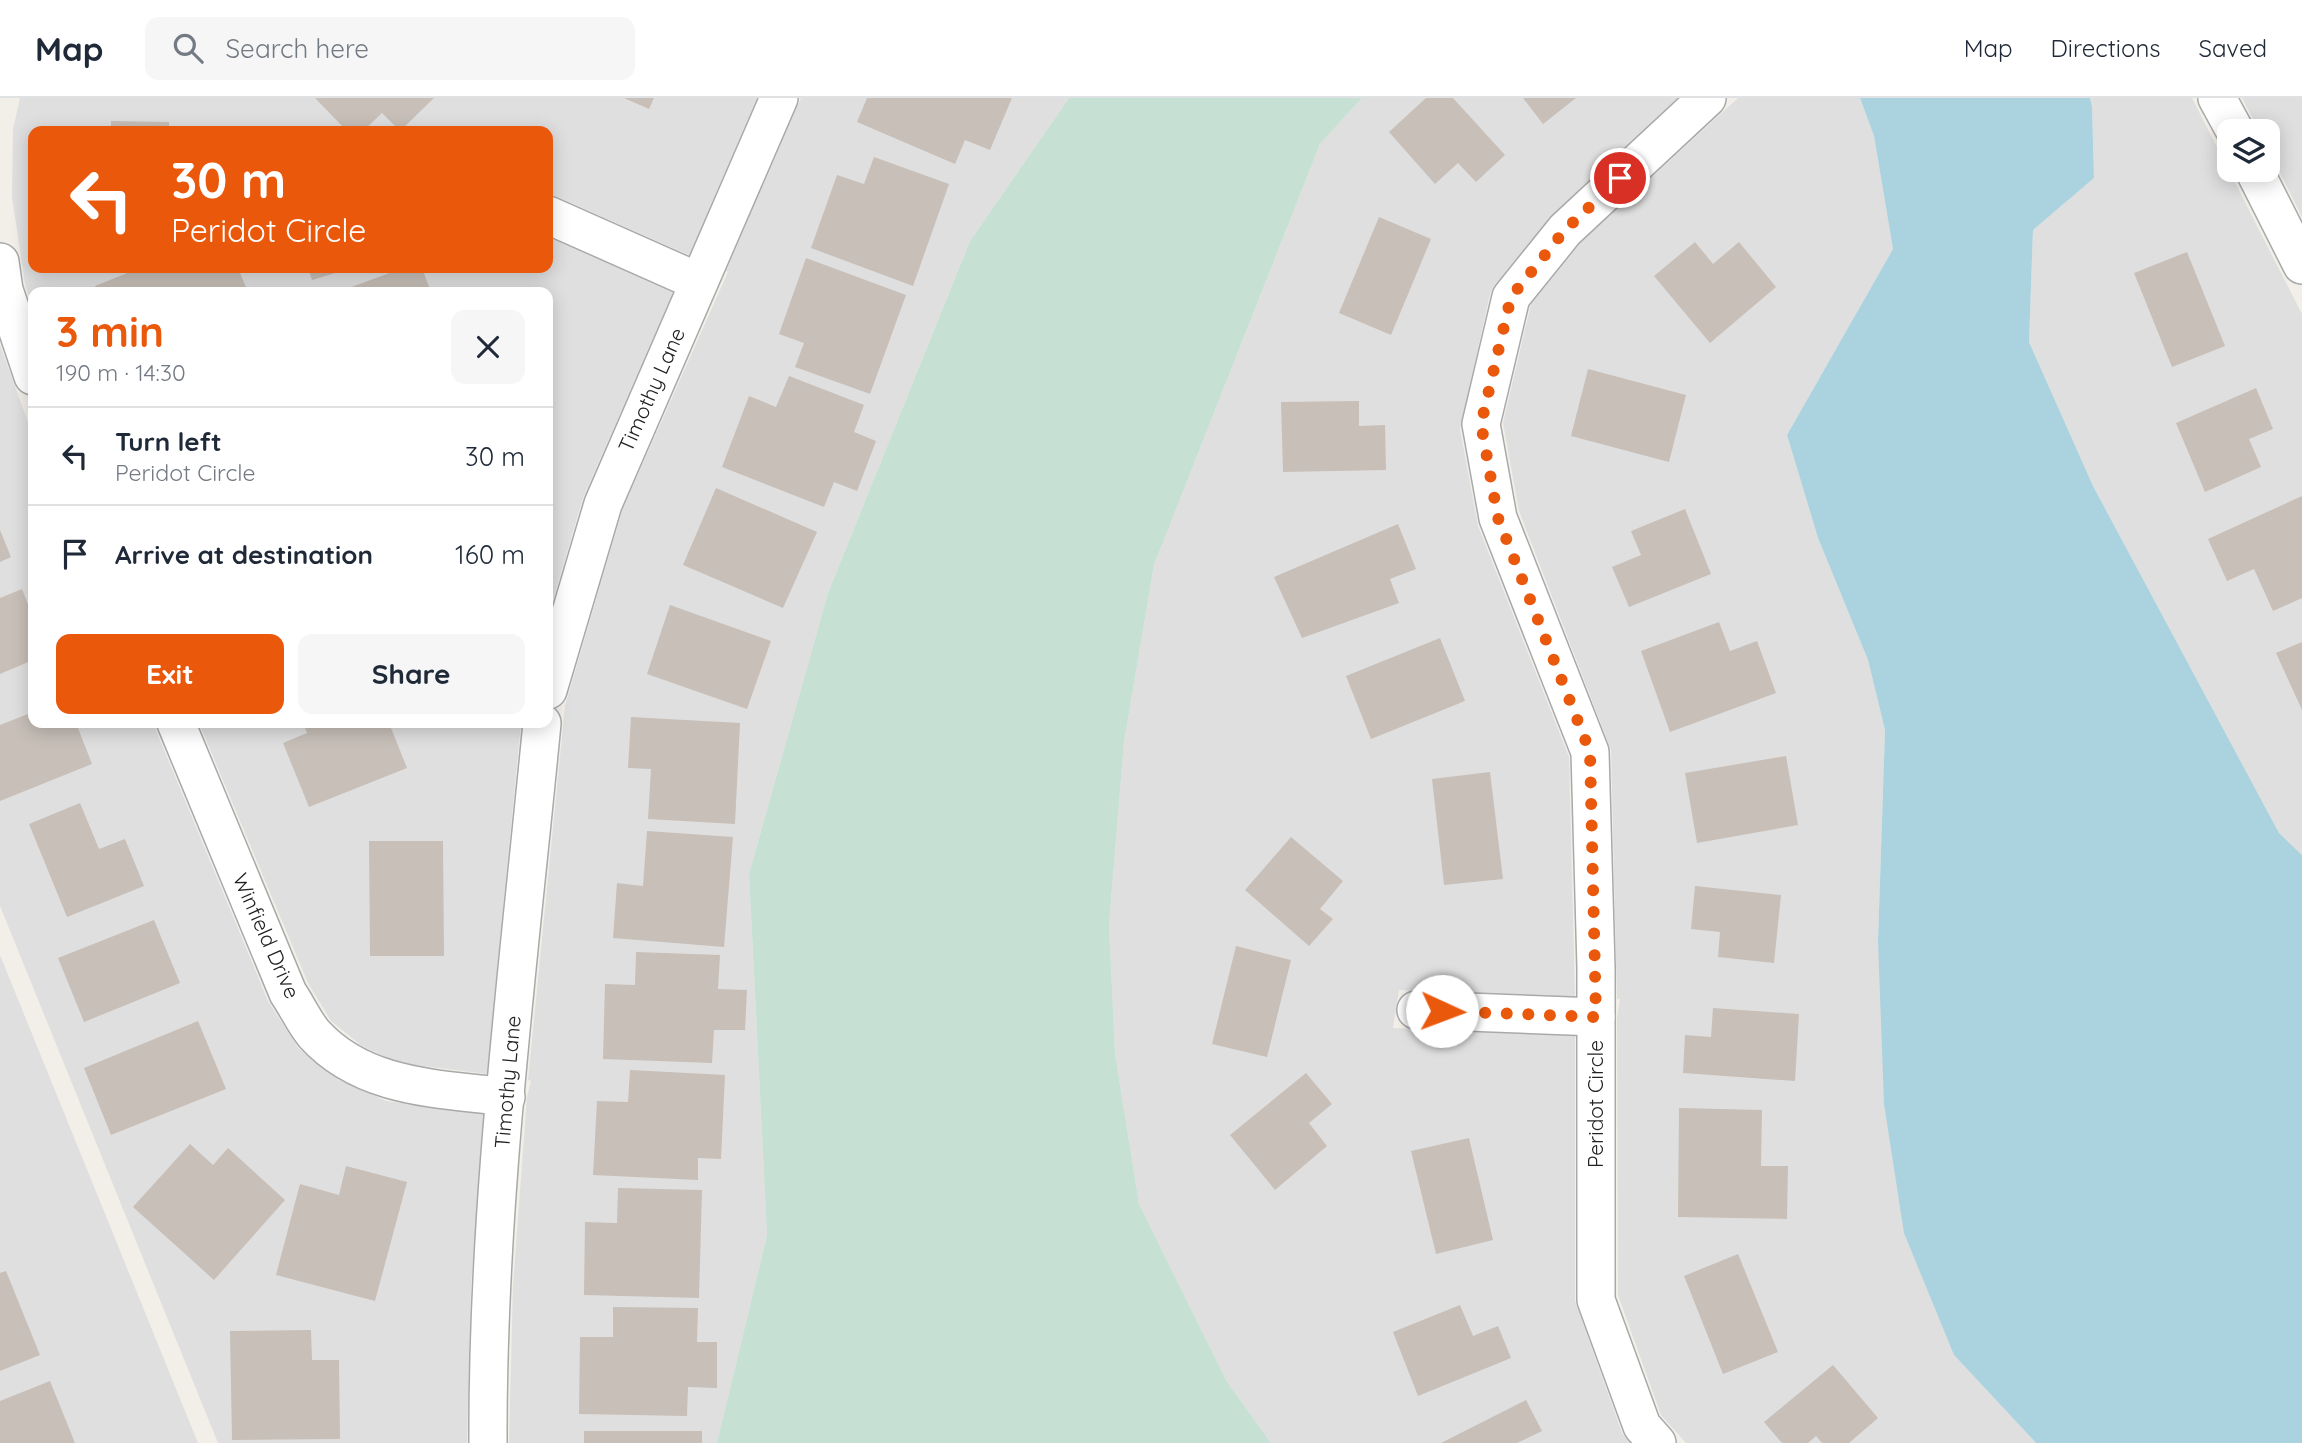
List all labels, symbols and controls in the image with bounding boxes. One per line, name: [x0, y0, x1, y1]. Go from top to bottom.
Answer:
search box: [145, 17, 635, 80]
text: Map: [35, 28, 103, 69]
icon: search: [169, 29, 207, 67]
text: Search here: [225, 32, 369, 65]
text: Map: [1964, 33, 2013, 63]
text: Directions: [2051, 33, 2161, 63]
text: Saved: [2199, 33, 2267, 63]
map controls: [2217, 119, 2280, 182]
button: layers: [2217, 119, 2280, 182]
pin: [1590, 148, 1650, 208]
text: 30 m: [171, 149, 286, 210]
icon: left: [56, 154, 147, 245]
icon: arrive: [1601, 159, 1639, 197]
text: Peridot Circle: [171, 210, 366, 250]
text: 3 min: [56, 305, 164, 358]
button: close: [451, 310, 525, 384]
street label: Timothy Lane: [612, 323, 690, 456]
text: 190 m · 14:30: [56, 358, 186, 387]
text: Turn left: [115, 425, 222, 458]
icon: left: [56, 437, 94, 475]
text: 30 m: [465, 440, 525, 473]
text: Peridot Circle: [115, 458, 255, 487]
icon: arrive: [56, 535, 94, 573]
text: Arrive at destination: [115, 538, 373, 571]
text: 160 m: [455, 538, 525, 571]
button: Exit: [56, 634, 284, 714]
button: Share: [298, 634, 525, 714]
street label: Winfield Drive: [228, 869, 306, 1002]
position arrow: [1405, 974, 1479, 1048]
street label: Timothy Lane: [488, 1014, 526, 1150]
street label: Peridot Circle: [1582, 1040, 1608, 1168]

